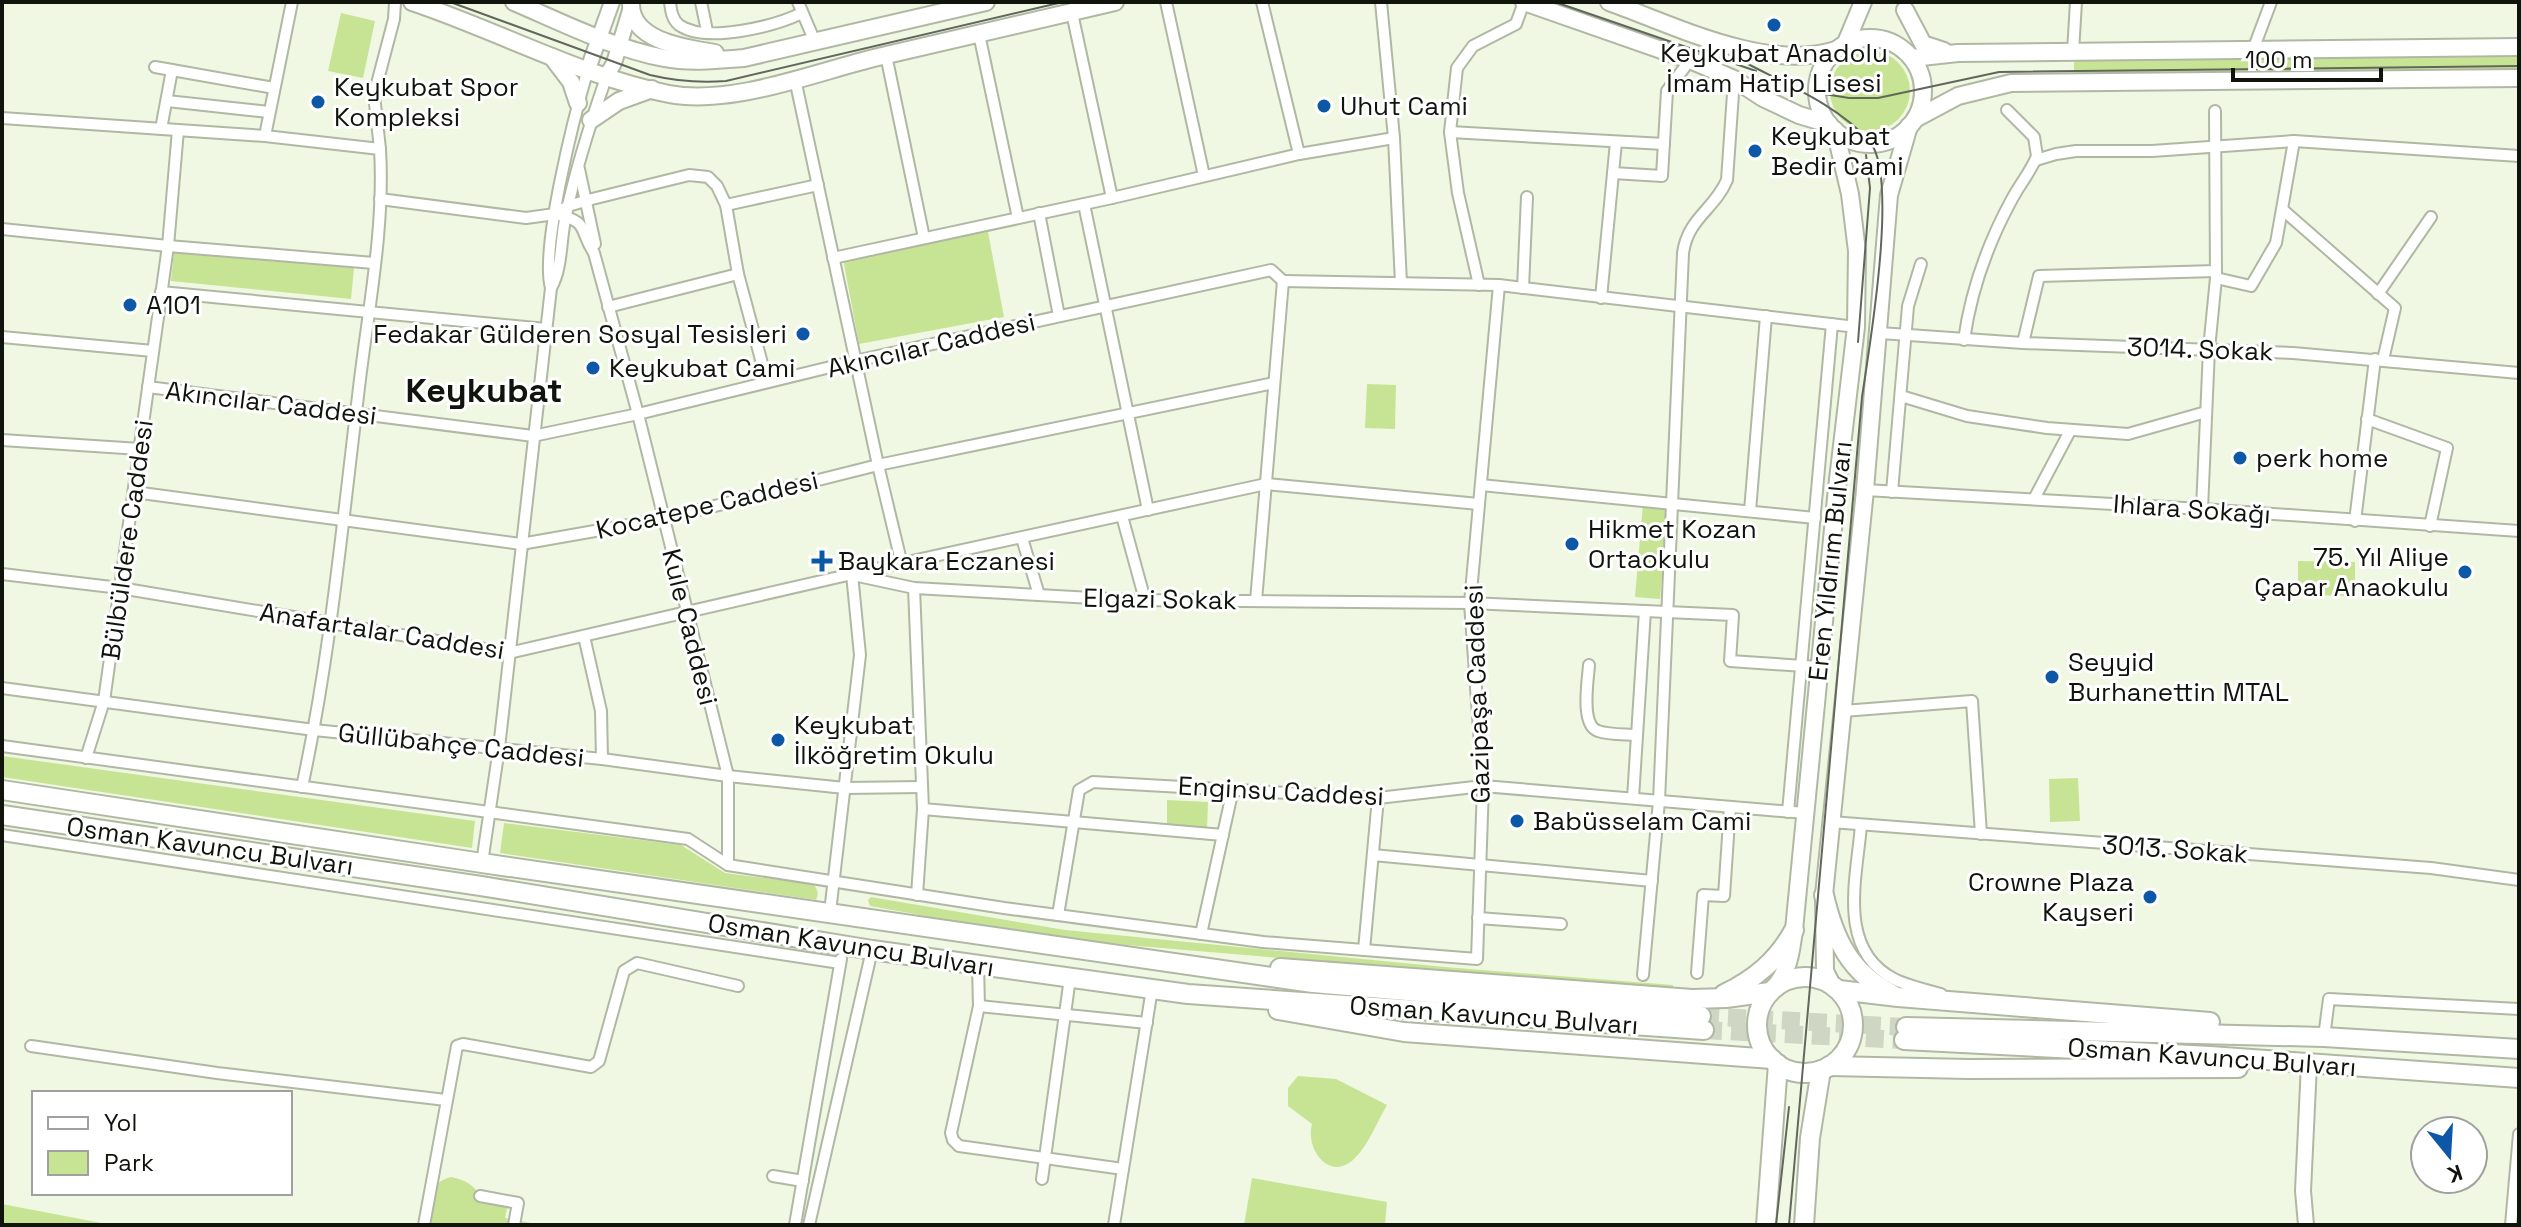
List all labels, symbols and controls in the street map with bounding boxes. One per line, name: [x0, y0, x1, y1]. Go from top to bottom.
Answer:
marker: Keykubat Anadolu İmam Hatip Lisesi: [1765, 16, 1783, 34]
scale bar: [2233, 32, 2381, 82]
place label: Keykubat Anadolu İmam Hatip Lisesi: [1660, 36, 1888, 100]
text: 100 m: [2245, 44, 2313, 75]
place label: Keykubat Spor Kompleksi: [334, 70, 519, 134]
place label: Uhut Cami: [1340, 89, 1468, 123]
marker: Keykubat Spor Kompleksi: [309, 93, 327, 111]
marker: Uhut Cami: [1315, 97, 1333, 115]
place label: Keykubat Bedir Cami: [1771, 119, 1904, 183]
marker: Keykubat Bedir Cami: [1746, 142, 1764, 160]
place label: A101: [146, 288, 201, 322]
marker: A101: [121, 296, 139, 314]
street label: Akıncılar Caddesi: [824, 305, 1038, 385]
place label: Fedakar Gülderen Sosyal Tesisleri: [373, 317, 787, 351]
marker: Fedakar Gülderen Sosyal Tesisleri: [794, 325, 812, 343]
street label: 3014. Sokak: [2126, 329, 2274, 369]
place label: Keykubat Cami: [609, 351, 795, 385]
marker: Keykubat Cami: [584, 359, 602, 377]
district label: Keykubat: [405, 369, 563, 412]
street label: Akıncılar Caddesi: [163, 373, 379, 433]
street label: Bülbüldere Caddesi: [93, 418, 161, 662]
street label: Eren Yıldırım Bulvarı: [1800, 439, 1860, 683]
place label: perk home: [2256, 441, 2388, 475]
marker: perk home: [2231, 449, 2249, 467]
street label: Kocatepe Caddesi: [593, 463, 821, 547]
street label: Ihlara Sokağı: [2112, 487, 2272, 531]
place label: Hikmet Kozan Ortaokulu: [1588, 512, 1757, 576]
marker: Hikmet Kozan Ortaokulu: [1563, 535, 1581, 553]
place label: 75. Yıl Aliye Çapar Anaokulu: [2254, 540, 2449, 604]
place label: Baykara Eczanesi: [838, 544, 1055, 578]
street label: Kule Caddesi: [654, 545, 726, 709]
marker: Baykara Eczanesi: [813, 552, 831, 570]
marker: 75. Yıl Aliye Çapar Anaokulu: [2456, 563, 2474, 581]
street label: Elgazi Sokak: [1083, 581, 1237, 617]
street label: Gazipaşa Caddesi: [1456, 584, 1498, 804]
street label: Anafartalar Caddesi: [257, 595, 507, 667]
place label: Seyyid Burhanettin MTAL: [2068, 645, 2289, 709]
marker: Seyyid Burhanettin MTAL: [2043, 668, 2061, 686]
place label: Keykubat İlköğretim Okulu: [794, 708, 994, 772]
street label: Güllübahçe Caddesi: [336, 715, 586, 775]
marker: Keykubat İlköğretim Okulu: [769, 731, 787, 749]
street label: Enginsu Caddesi: [1177, 769, 1385, 813]
place label: Babüsselam Cami: [1533, 804, 1751, 838]
street label: Osman Kavuncu Bulvarı: [64, 809, 356, 883]
marker: Babüsselam Cami: [1508, 812, 1526, 830]
street label: 3013. Sokak: [2101, 827, 2249, 871]
place label: Crowne Plaza Kayseri: [1968, 865, 2134, 929]
marker: Crowne Plaza Kayseri: [2141, 888, 2159, 906]
street label: Osman Kavuncu Bulvarı: [705, 906, 997, 984]
street label: Osman Kavuncu Bulvarı: [1348, 988, 1640, 1042]
street label: Osman Kavuncu Bulvarı: [2066, 1030, 2358, 1084]
legend: [32, 1091, 292, 1195]
text: Yol: [104, 1107, 137, 1138]
north arrow: [2409, 1115, 2489, 1195]
text: Park: [104, 1147, 154, 1178]
text: K: [2444, 1159, 2466, 1190]

